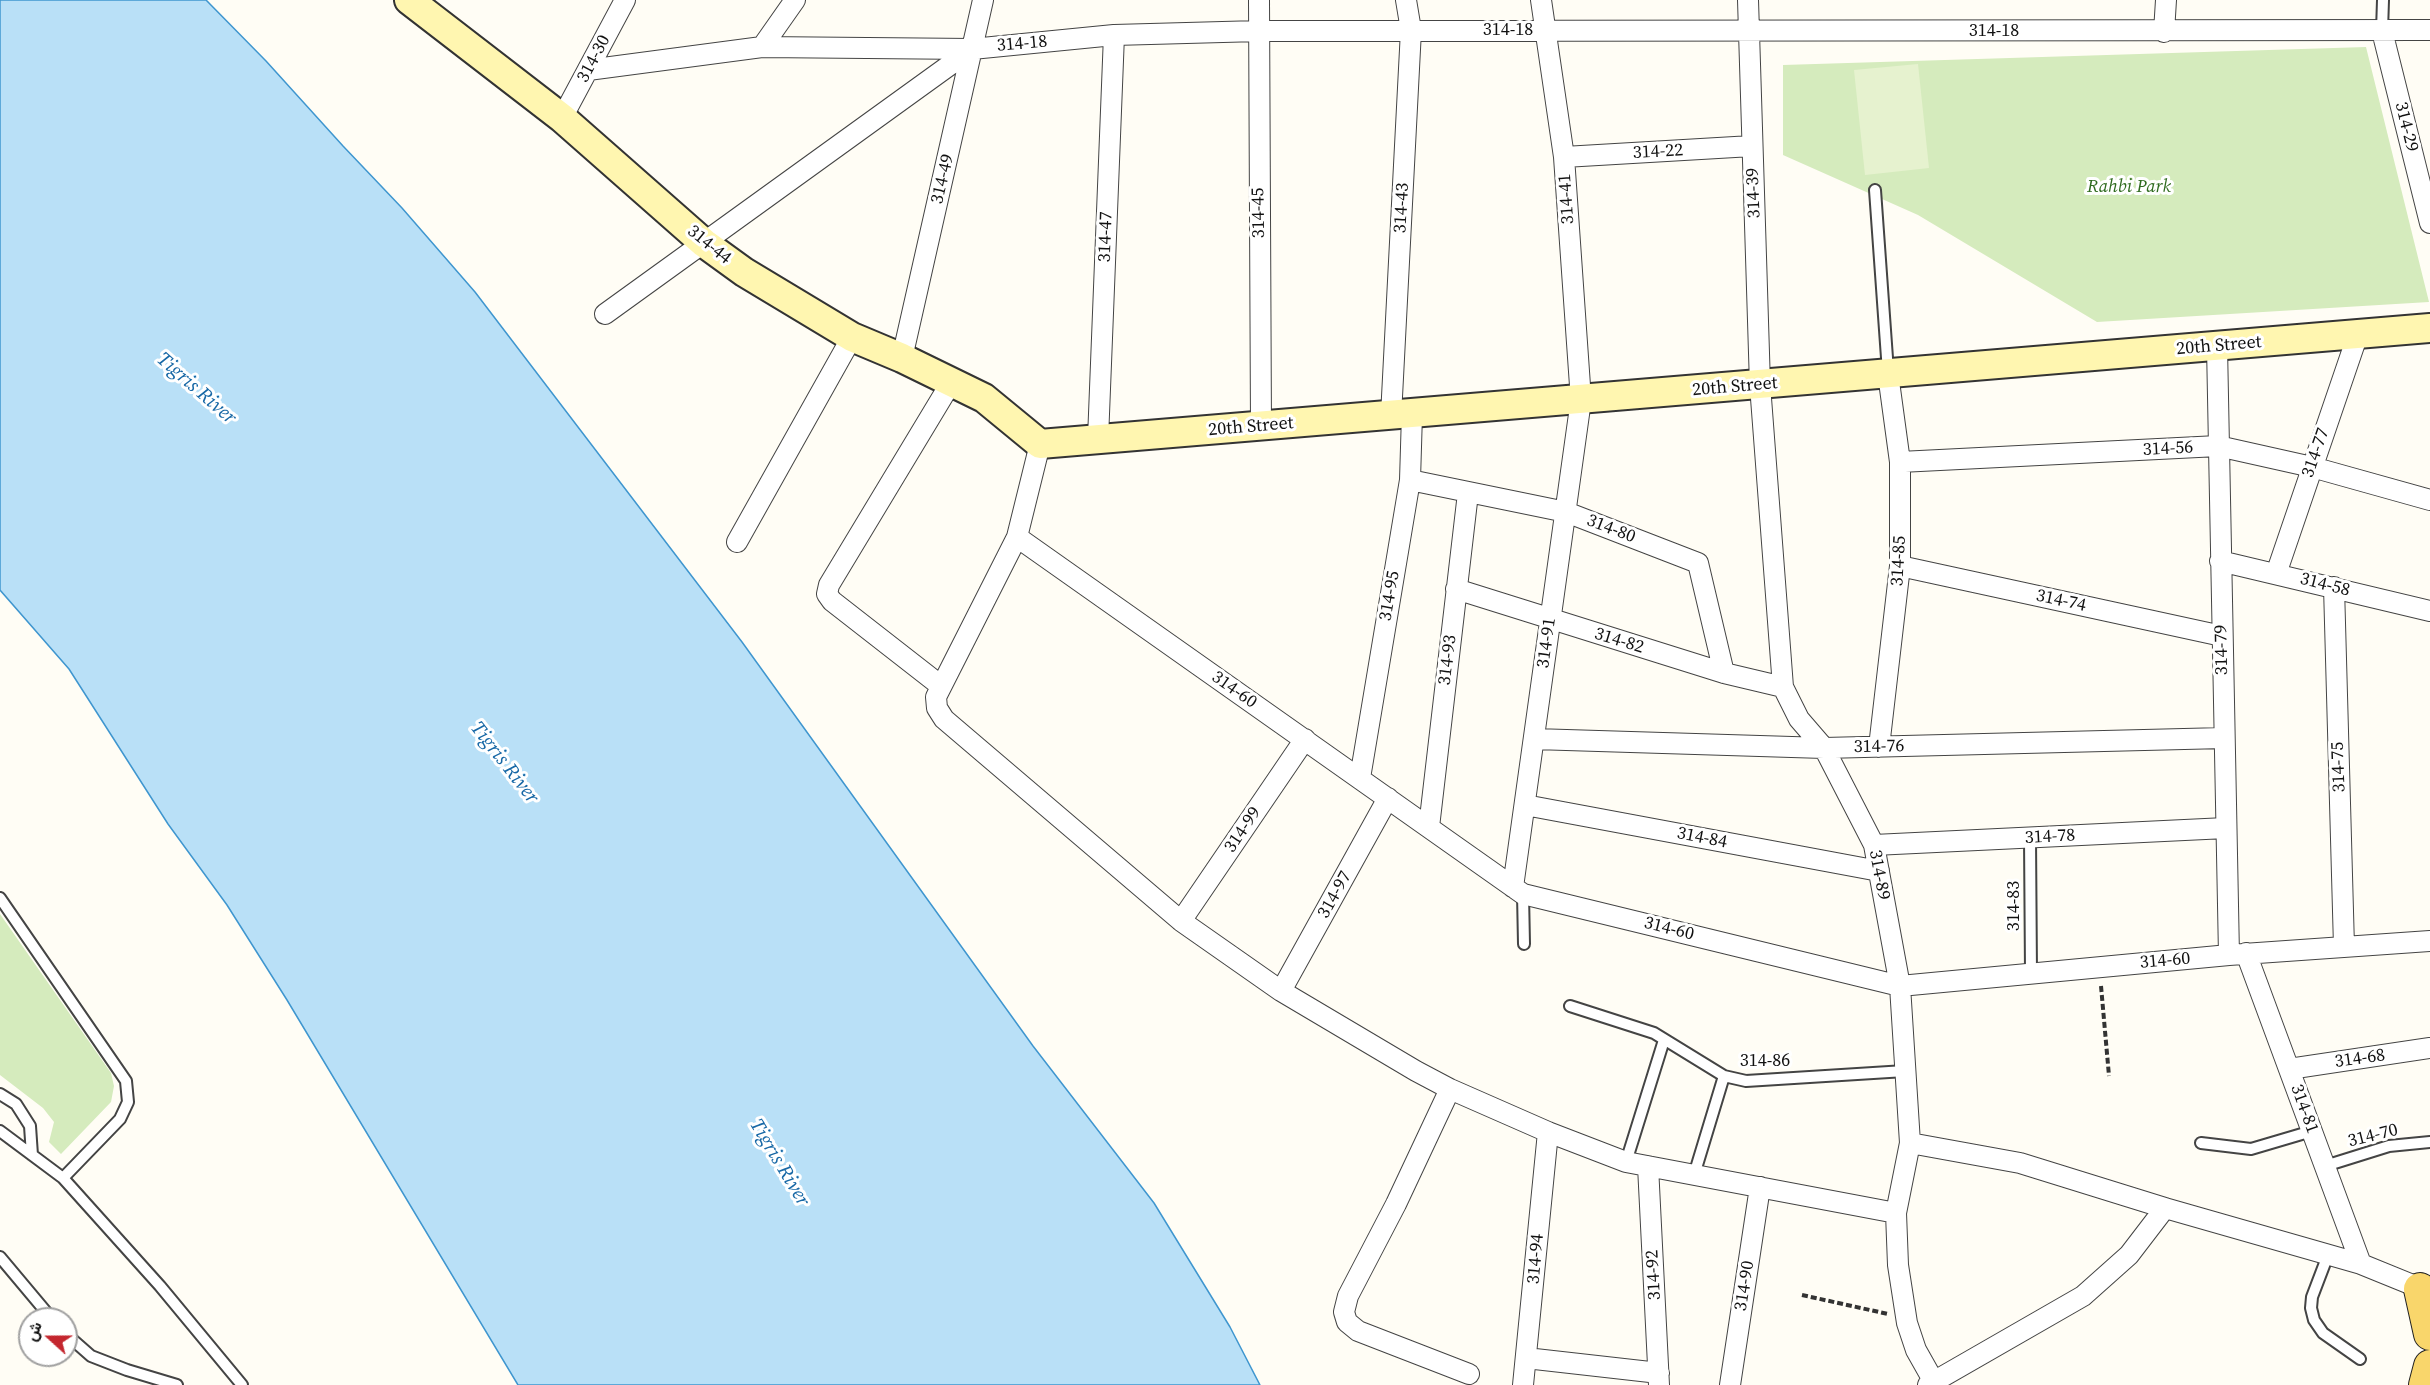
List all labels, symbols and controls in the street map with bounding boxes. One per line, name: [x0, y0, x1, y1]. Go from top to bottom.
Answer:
street label: 314-18: [1483, 19, 1533, 41]
street label: 314-18: [1969, 20, 2019, 42]
street label: 314-18: [996, 31, 1048, 57]
street label: 314-30: [573, 32, 615, 86]
street label: 314-29: [2389, 100, 2423, 154]
street label: 314-22: [1632, 140, 1684, 164]
street label: 314-49: [927, 152, 959, 206]
street label: 314-39: [1742, 167, 1766, 219]
street label: 314-41: [1554, 173, 1580, 225]
park label: Rahbi Park: [2087, 176, 2171, 198]
street label: 314-43: [1390, 182, 1414, 234]
street label: 314-45: [1248, 188, 1270, 238]
street label: 314-47: [1094, 211, 1118, 263]
street label: 314-44: [683, 221, 735, 269]
street label: 20th Street: [2176, 332, 2262, 360]
water label: Tigris River: [151, 348, 241, 430]
street label: 20th Street: [1692, 373, 1778, 401]
street label: 20th Street: [1208, 413, 1294, 441]
street label: 314-77: [2298, 426, 2334, 480]
street label: 314-56: [2142, 437, 2194, 461]
street label: 314-80: [1584, 510, 1638, 548]
street label: 314-85: [1887, 535, 1911, 587]
street label: 314-58: [2298, 568, 2352, 602]
street label: 314-95: [1375, 569, 1405, 623]
street label: 314-74: [2034, 585, 2088, 617]
street label: 314-91: [1533, 616, 1561, 670]
street label: 314-82: [1592, 623, 1646, 659]
street label: 314-79: [2211, 625, 2233, 675]
street label: 314-93: [1434, 634, 1462, 686]
street label: 314-60: [1207, 667, 1261, 713]
water label: Tigris River: [465, 717, 543, 809]
street label: 314-76: [1854, 736, 1904, 758]
street label: 314-75: [2327, 741, 2351, 793]
street label: 314-99: [1220, 803, 1266, 857]
street label: 314-84: [1675, 823, 1729, 853]
street label: 314-78: [2024, 825, 2076, 849]
street label: 314-89: [1864, 848, 1894, 902]
street label: 314-97: [1313, 868, 1357, 922]
street label: 314-83: [2003, 881, 2025, 931]
street label: 314-60: [1642, 912, 1696, 946]
street label: 314-60: [2139, 948, 2191, 974]
street label: 314-68: [2333, 1045, 2387, 1073]
street label: 314-86: [1740, 1050, 1790, 1072]
street label: 314-81: [2285, 1082, 2323, 1136]
water label: Tigris River: [744, 1115, 814, 1211]
street label: 314-70: [2346, 1119, 2400, 1153]
street label: 314-94: [1523, 1233, 1549, 1285]
street label: 314-92: [1642, 1249, 1666, 1301]
street label: 314-90: [1730, 1259, 1760, 1313]
north arrow: [18, 1307, 78, 1367]
text: ش: [19, 1318, 47, 1344]

